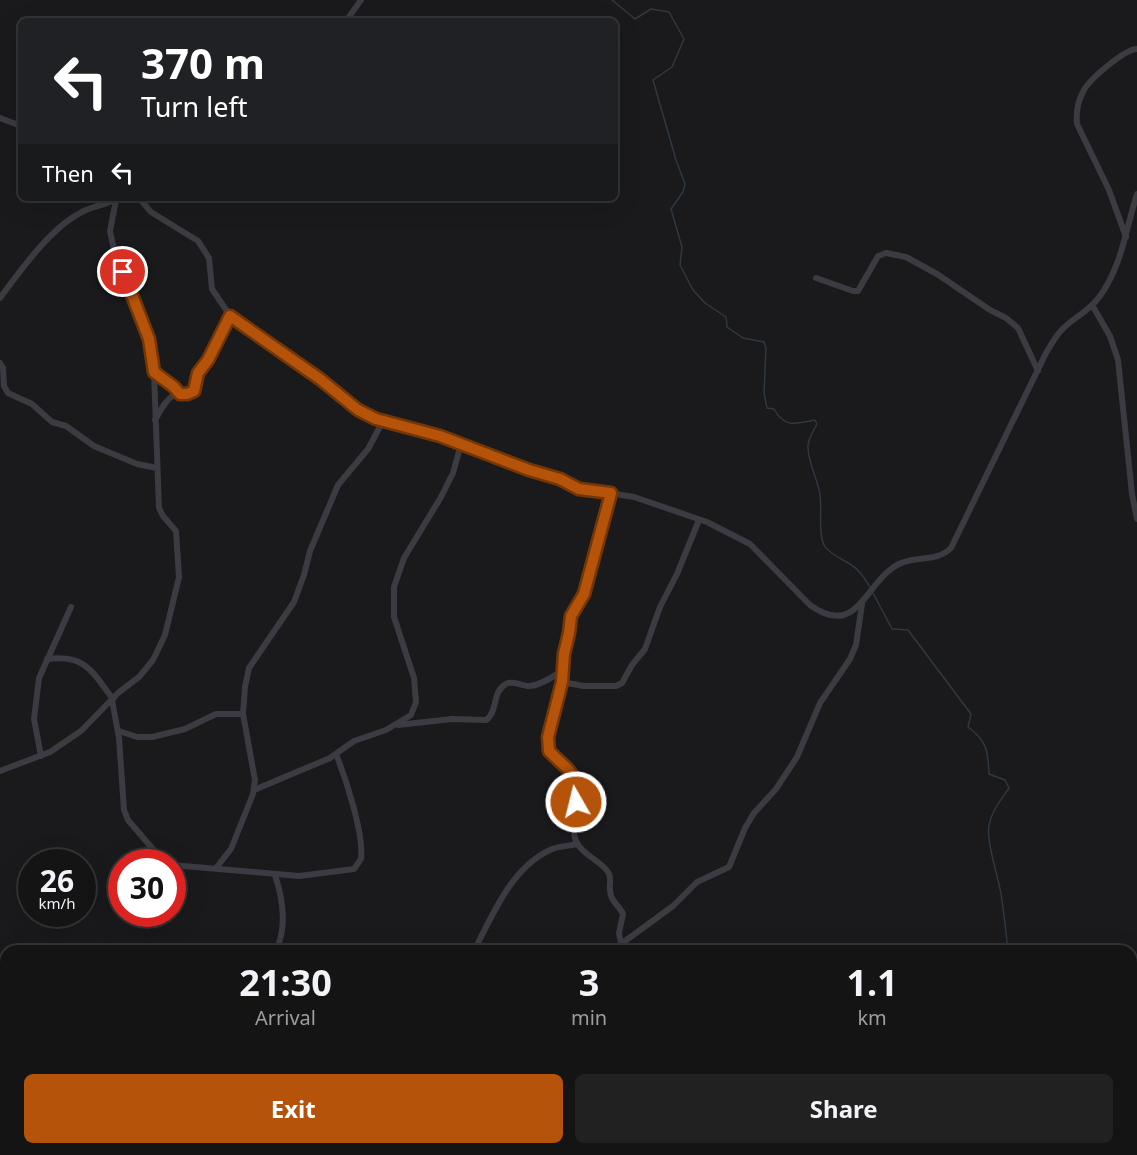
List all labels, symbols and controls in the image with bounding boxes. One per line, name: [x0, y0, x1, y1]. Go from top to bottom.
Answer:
text: 370 m: [141, 34, 265, 91]
icon: left: [42, 42, 120, 120]
text: Turn left: [141, 88, 247, 125]
icon: left: [106, 156, 139, 189]
text: Then: [42, 158, 94, 188]
pin: [97, 246, 148, 297]
icon: arrive: [106, 255, 139, 288]
position arrow: [544, 770, 608, 834]
speed limit sign: 30: [108, 849, 186, 927]
text: 26: [40, 860, 74, 901]
text: km/h: [39, 893, 75, 913]
text: 21:30: [239, 958, 332, 1007]
text: 3: [579, 958, 599, 1007]
text: 1.1: [846, 958, 898, 1007]
text: Arrival: [255, 1004, 316, 1031]
text: min: [571, 1004, 607, 1031]
text: km: [857, 1004, 887, 1031]
button: Exit: [24, 1074, 563, 1143]
button: Share: [575, 1074, 1113, 1143]

